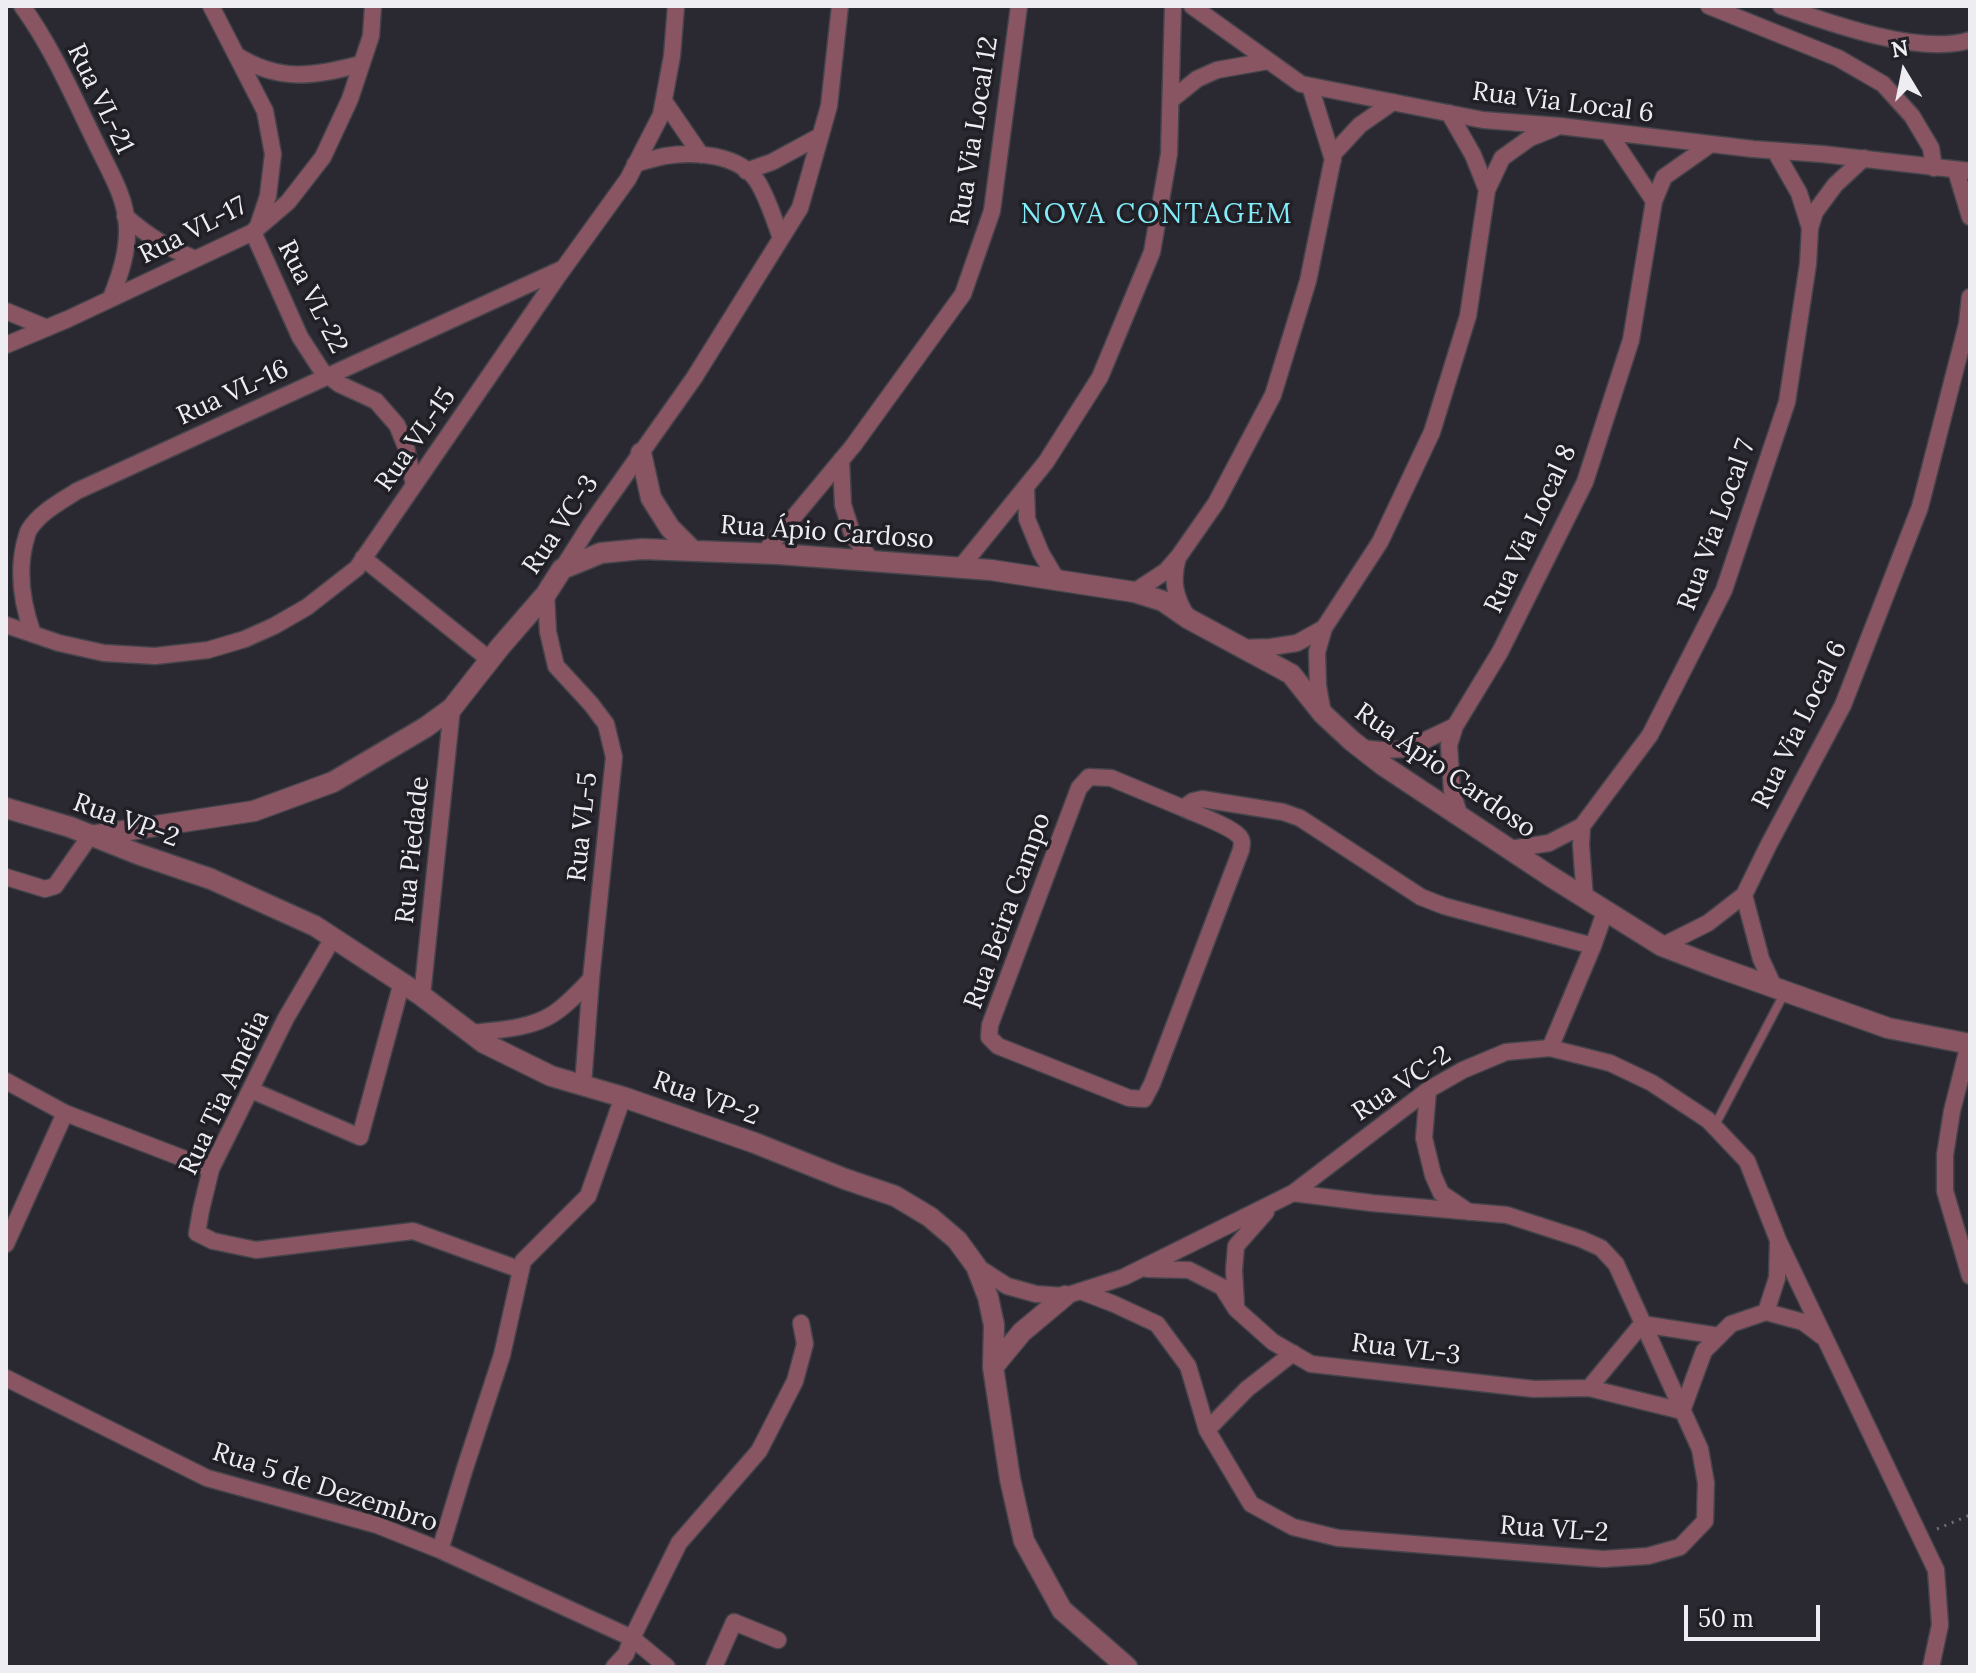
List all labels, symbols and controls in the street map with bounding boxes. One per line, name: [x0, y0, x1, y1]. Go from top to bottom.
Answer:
north arrow: [1864, 32, 1944, 112]
text: N: [1889, 33, 1911, 64]
street label: Rua Via Local 12: [945, 34, 1005, 228]
street label: Rua VL-21: [60, 39, 140, 159]
street label: Rua Via Local 6: [1470, 76, 1656, 130]
street label: Rua VL-17: [134, 191, 252, 271]
district label: NOVA CONTAGEM: [1021, 198, 1293, 232]
street label: Rua VL-22: [270, 235, 354, 359]
street label: Rua VL-16: [172, 354, 294, 432]
street label: Rua VL-15: [369, 382, 463, 498]
street label: Rua Via Local 7: [1672, 435, 1762, 615]
street label: Rua Via Local 8: [1478, 440, 1584, 618]
street label: Rua VC-3: [516, 469, 606, 581]
street label: Rua Ápio Cardoso: [719, 510, 935, 556]
street label: Rua Via Local 6: [1746, 636, 1854, 814]
street label: Rua Ápio Cardoso: [1348, 697, 1542, 845]
street label: Rua VL-5: [562, 771, 604, 883]
street label: Rua Piedade: [390, 775, 436, 925]
street label: Rua VP-2: [69, 787, 183, 855]
street label: Rua Beira Campo: [958, 809, 1058, 1013]
street label: Rua Tia Amélia: [173, 1006, 277, 1180]
street label: Rua VC-2: [1347, 1040, 1457, 1128]
street label: Rua VP-2: [649, 1065, 763, 1133]
street label: Rua VL-3: [1350, 1328, 1462, 1372]
street label: Rua 5 de Dezembro: [208, 1437, 442, 1539]
street label: Rua VL-2: [1499, 1511, 1609, 1549]
scale bar: [1688, 1589, 1824, 1639]
text: 50 m: [1698, 1603, 1754, 1634]

